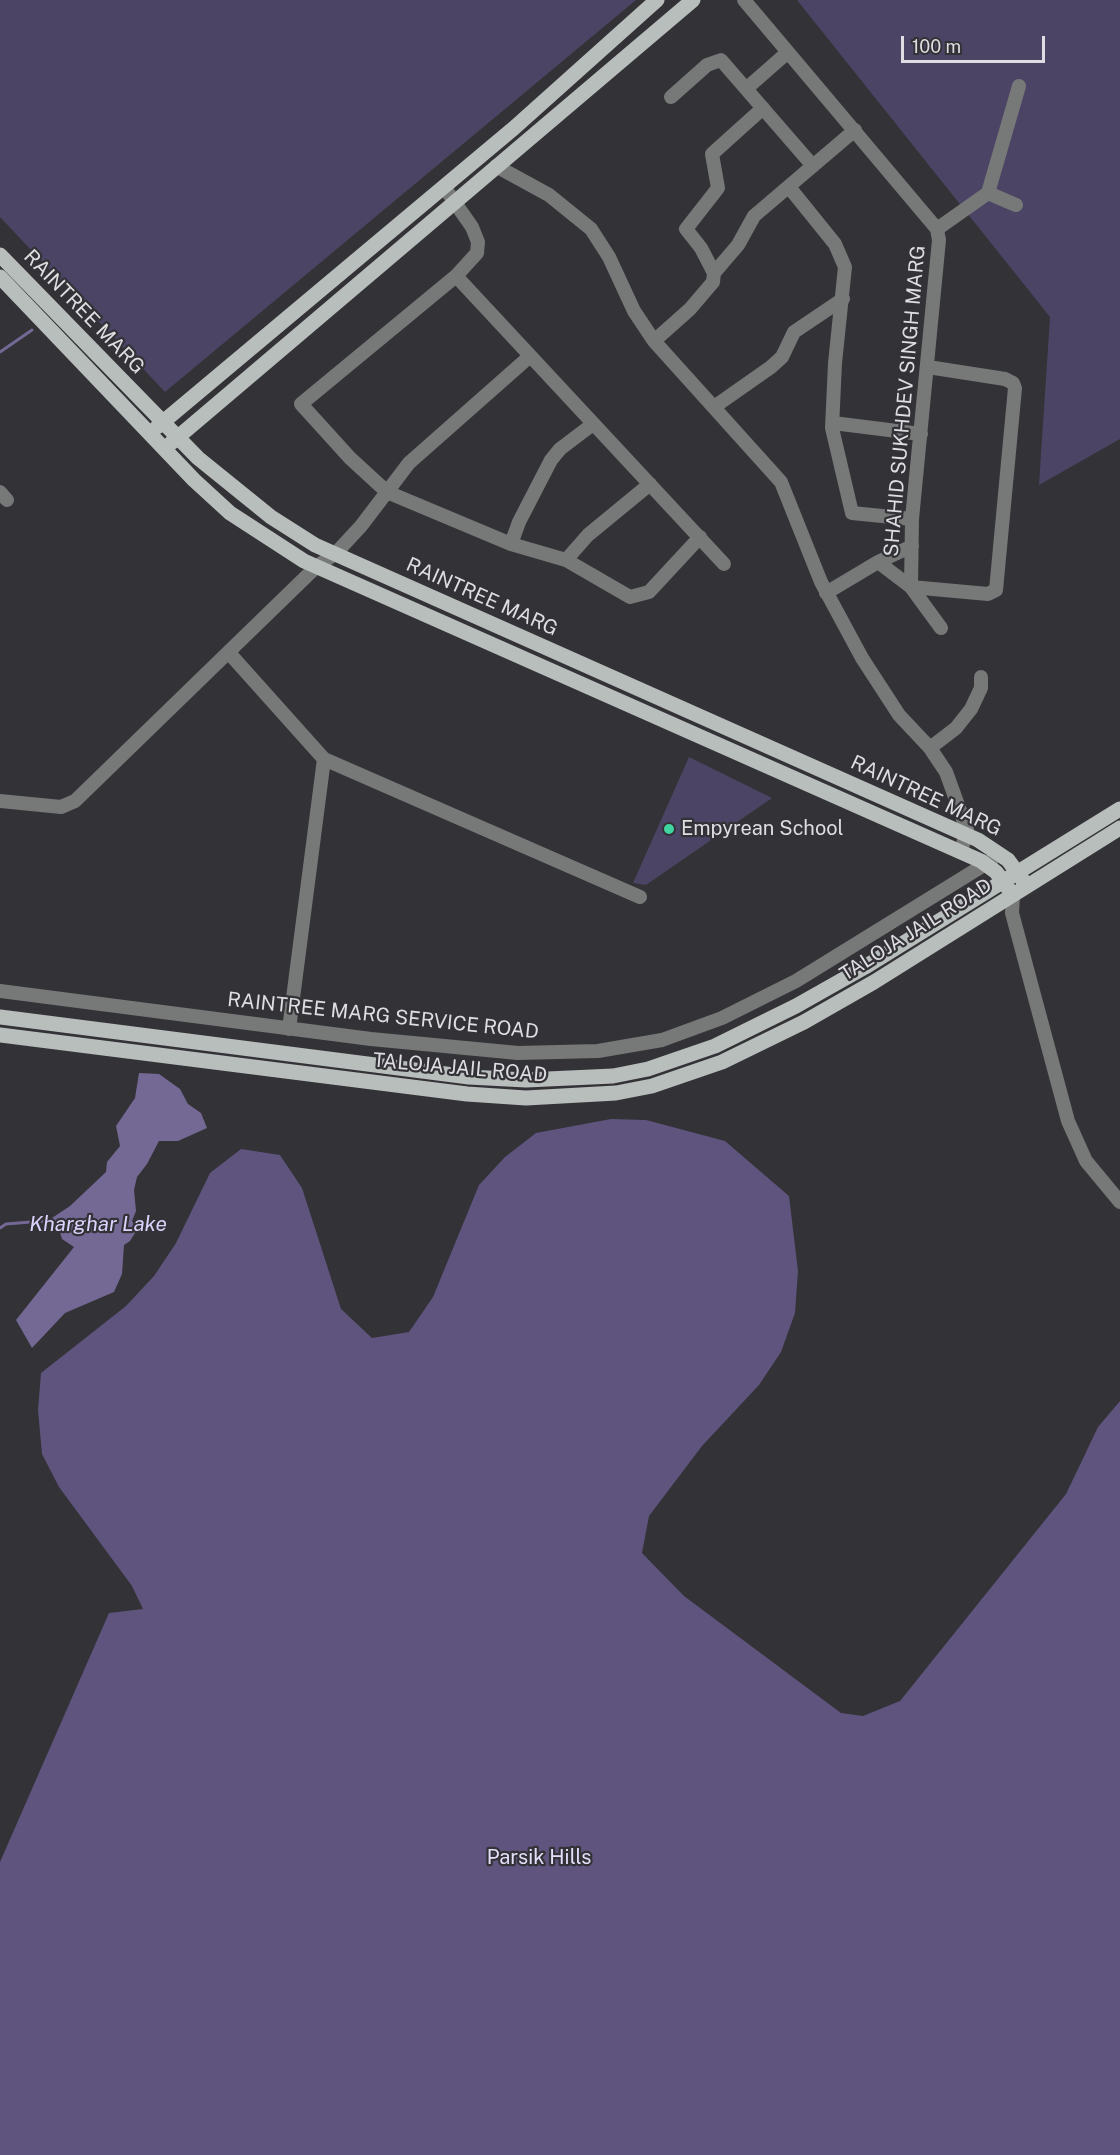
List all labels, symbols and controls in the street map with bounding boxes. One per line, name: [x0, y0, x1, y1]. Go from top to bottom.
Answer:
scale bar: [904, 24, 1048, 62]
text: 100 m: [912, 36, 961, 57]
street label: SHAHID SUKHDEV SINGH MARG: [879, 244, 931, 558]
street label: RAINTREE MARG: [19, 245, 149, 379]
street label: RAINTREE MARG: [402, 553, 562, 641]
street label: RAINTREE MARG: [847, 751, 1005, 841]
place label: Empyrean School: [681, 817, 844, 841]
marker: Empyrean School: [662, 822, 676, 836]
street label: TALOJA JAIL ROAD: [836, 874, 996, 986]
street label: RAINTREE MARG SERVICE ROAD: [226, 988, 540, 1044]
street label: TALOJA JAIL ROAD: [372, 1048, 548, 1088]
water label: Kharghar Lake: [29, 1212, 167, 1238]
park label: Parsik Hills: [487, 1846, 591, 1870]

